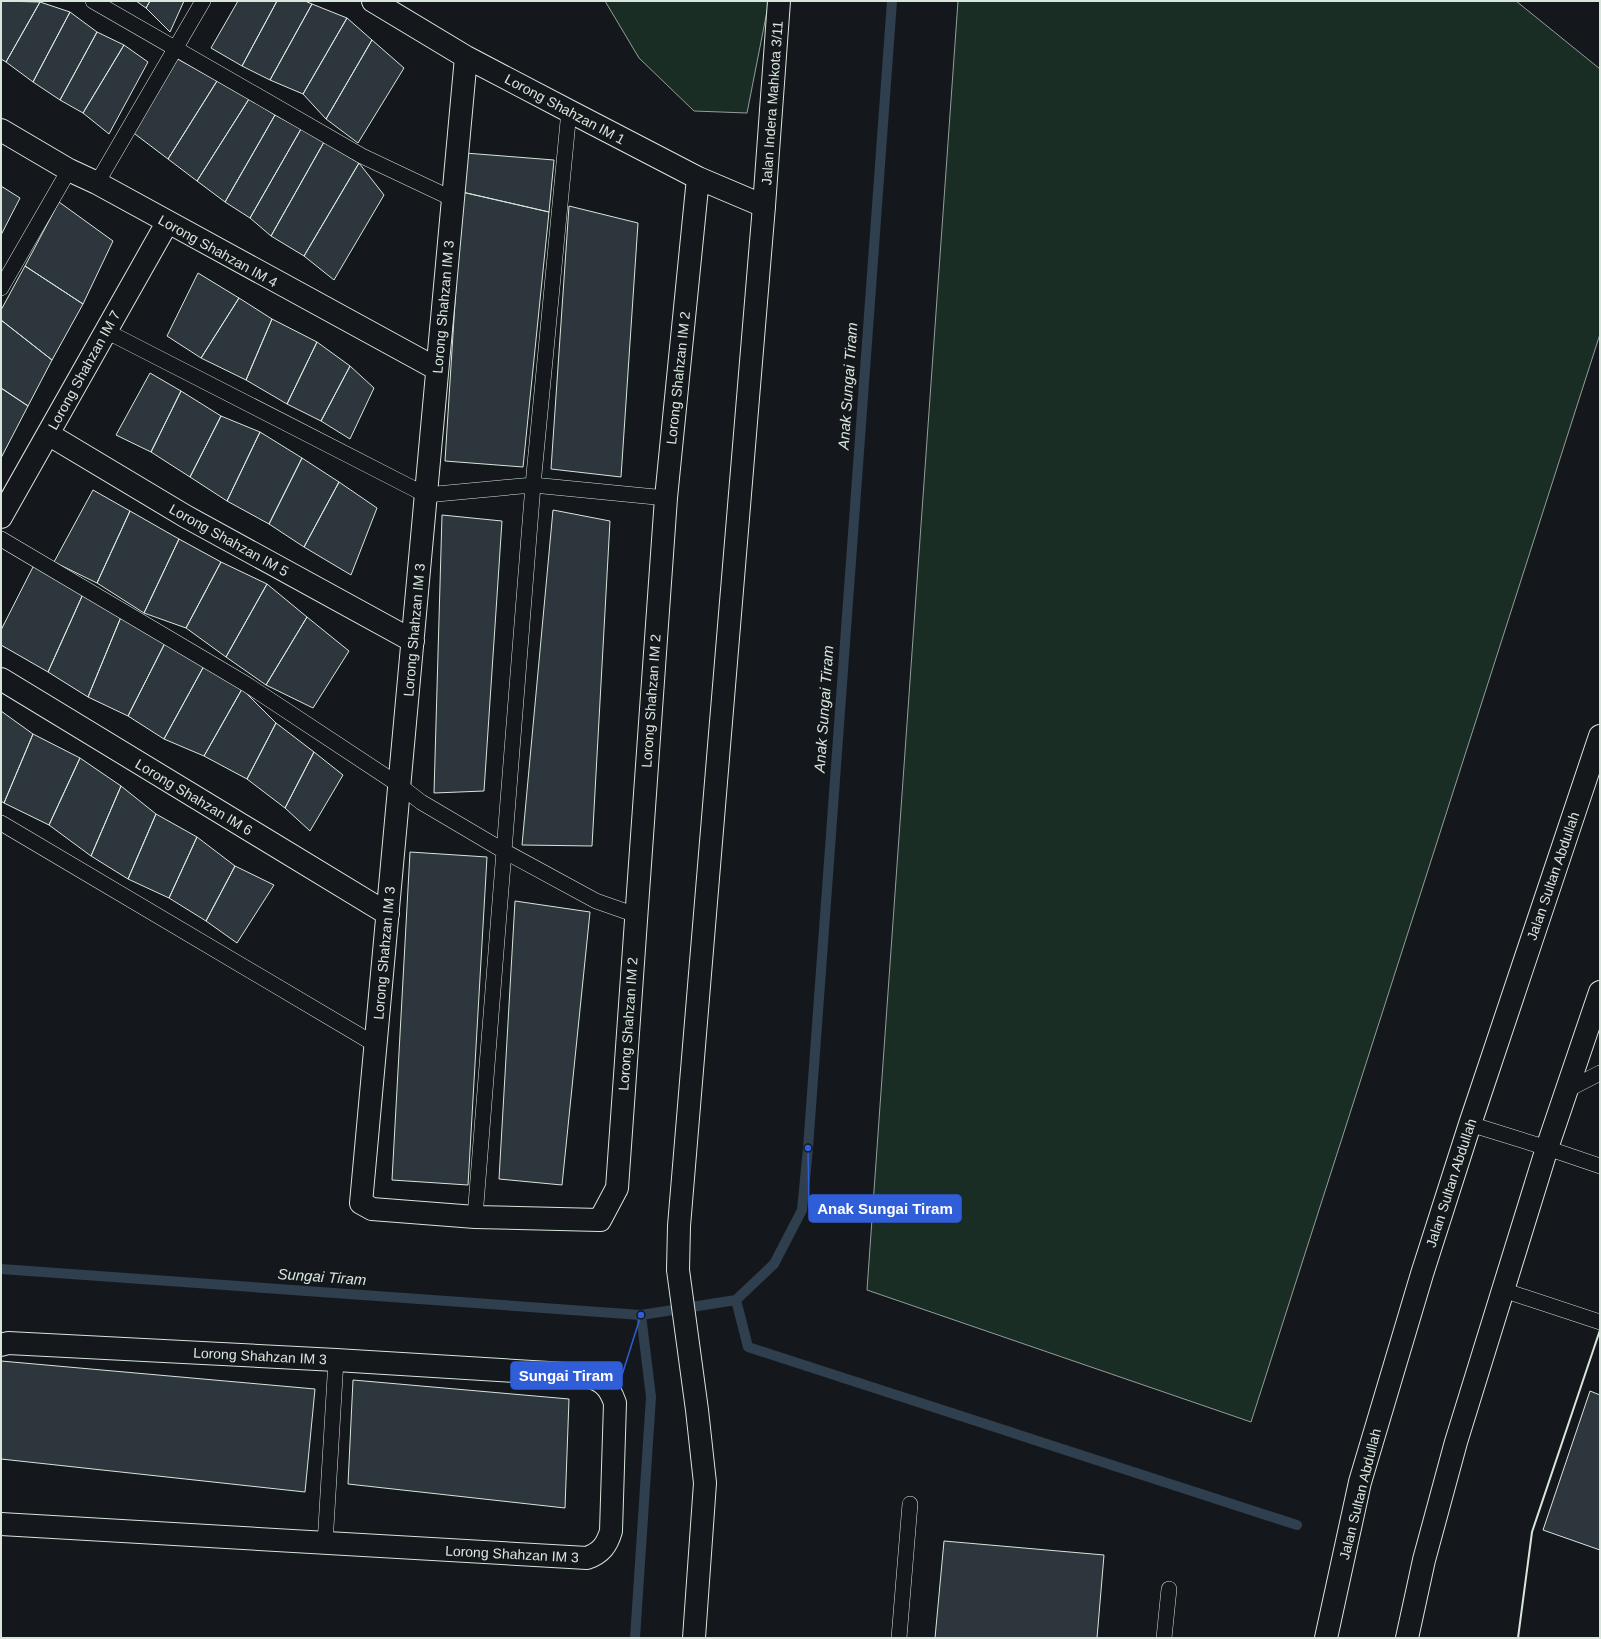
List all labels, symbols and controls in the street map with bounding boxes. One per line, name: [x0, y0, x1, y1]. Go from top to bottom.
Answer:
street label: Jalan Indera Mahkota 3/11: [758, 20, 786, 186]
street label: Lorong Shahzan IM 1: [502, 71, 628, 148]
street label: Lorong Shahzan IM 4: [156, 212, 281, 291]
street label: Lorong Shahzan IM 3: [429, 239, 457, 374]
street label: Lorong Shahzan IM 7: [45, 307, 124, 432]
street label: Lorong Shahzan IM 2: [663, 310, 693, 445]
water label: Anak Sungai Tiram: [835, 322, 860, 451]
street label: Lorong Shahzan IM 5: [167, 501, 292, 580]
street label: Lorong Shahzan IM 3: [400, 562, 428, 697]
street label: Lorong Shahzan IM 2: [638, 633, 664, 768]
water label: Anak Sungai Tiram: [811, 645, 836, 774]
street label: Lorong Shahzan IM 6: [133, 756, 256, 838]
street label: Jalan Sultan Abdullah: [1524, 810, 1582, 942]
street label: Lorong Shahzan IM 3: [370, 885, 398, 1020]
street label: Lorong Shahzan IM 2: [615, 956, 641, 1091]
street label: Jalan Sultan Abdullah: [1423, 1116, 1479, 1250]
callout: Anak Sungai Tiram: [809, 1195, 961, 1222]
text: Anak Sungai Tiram: [817, 1200, 953, 1217]
water label: Sungai Tiram: [277, 1265, 367, 1288]
street label: Lorong Shahzan IM 3: [193, 1345, 327, 1368]
callout: Sungai Tiram: [511, 1362, 622, 1389]
text: Sungai Tiram: [519, 1367, 613, 1384]
street label: Jalan Sultan Abdullah: [1336, 1427, 1384, 1561]
street label: Lorong Shahzan IM 3: [445, 1543, 579, 1566]

